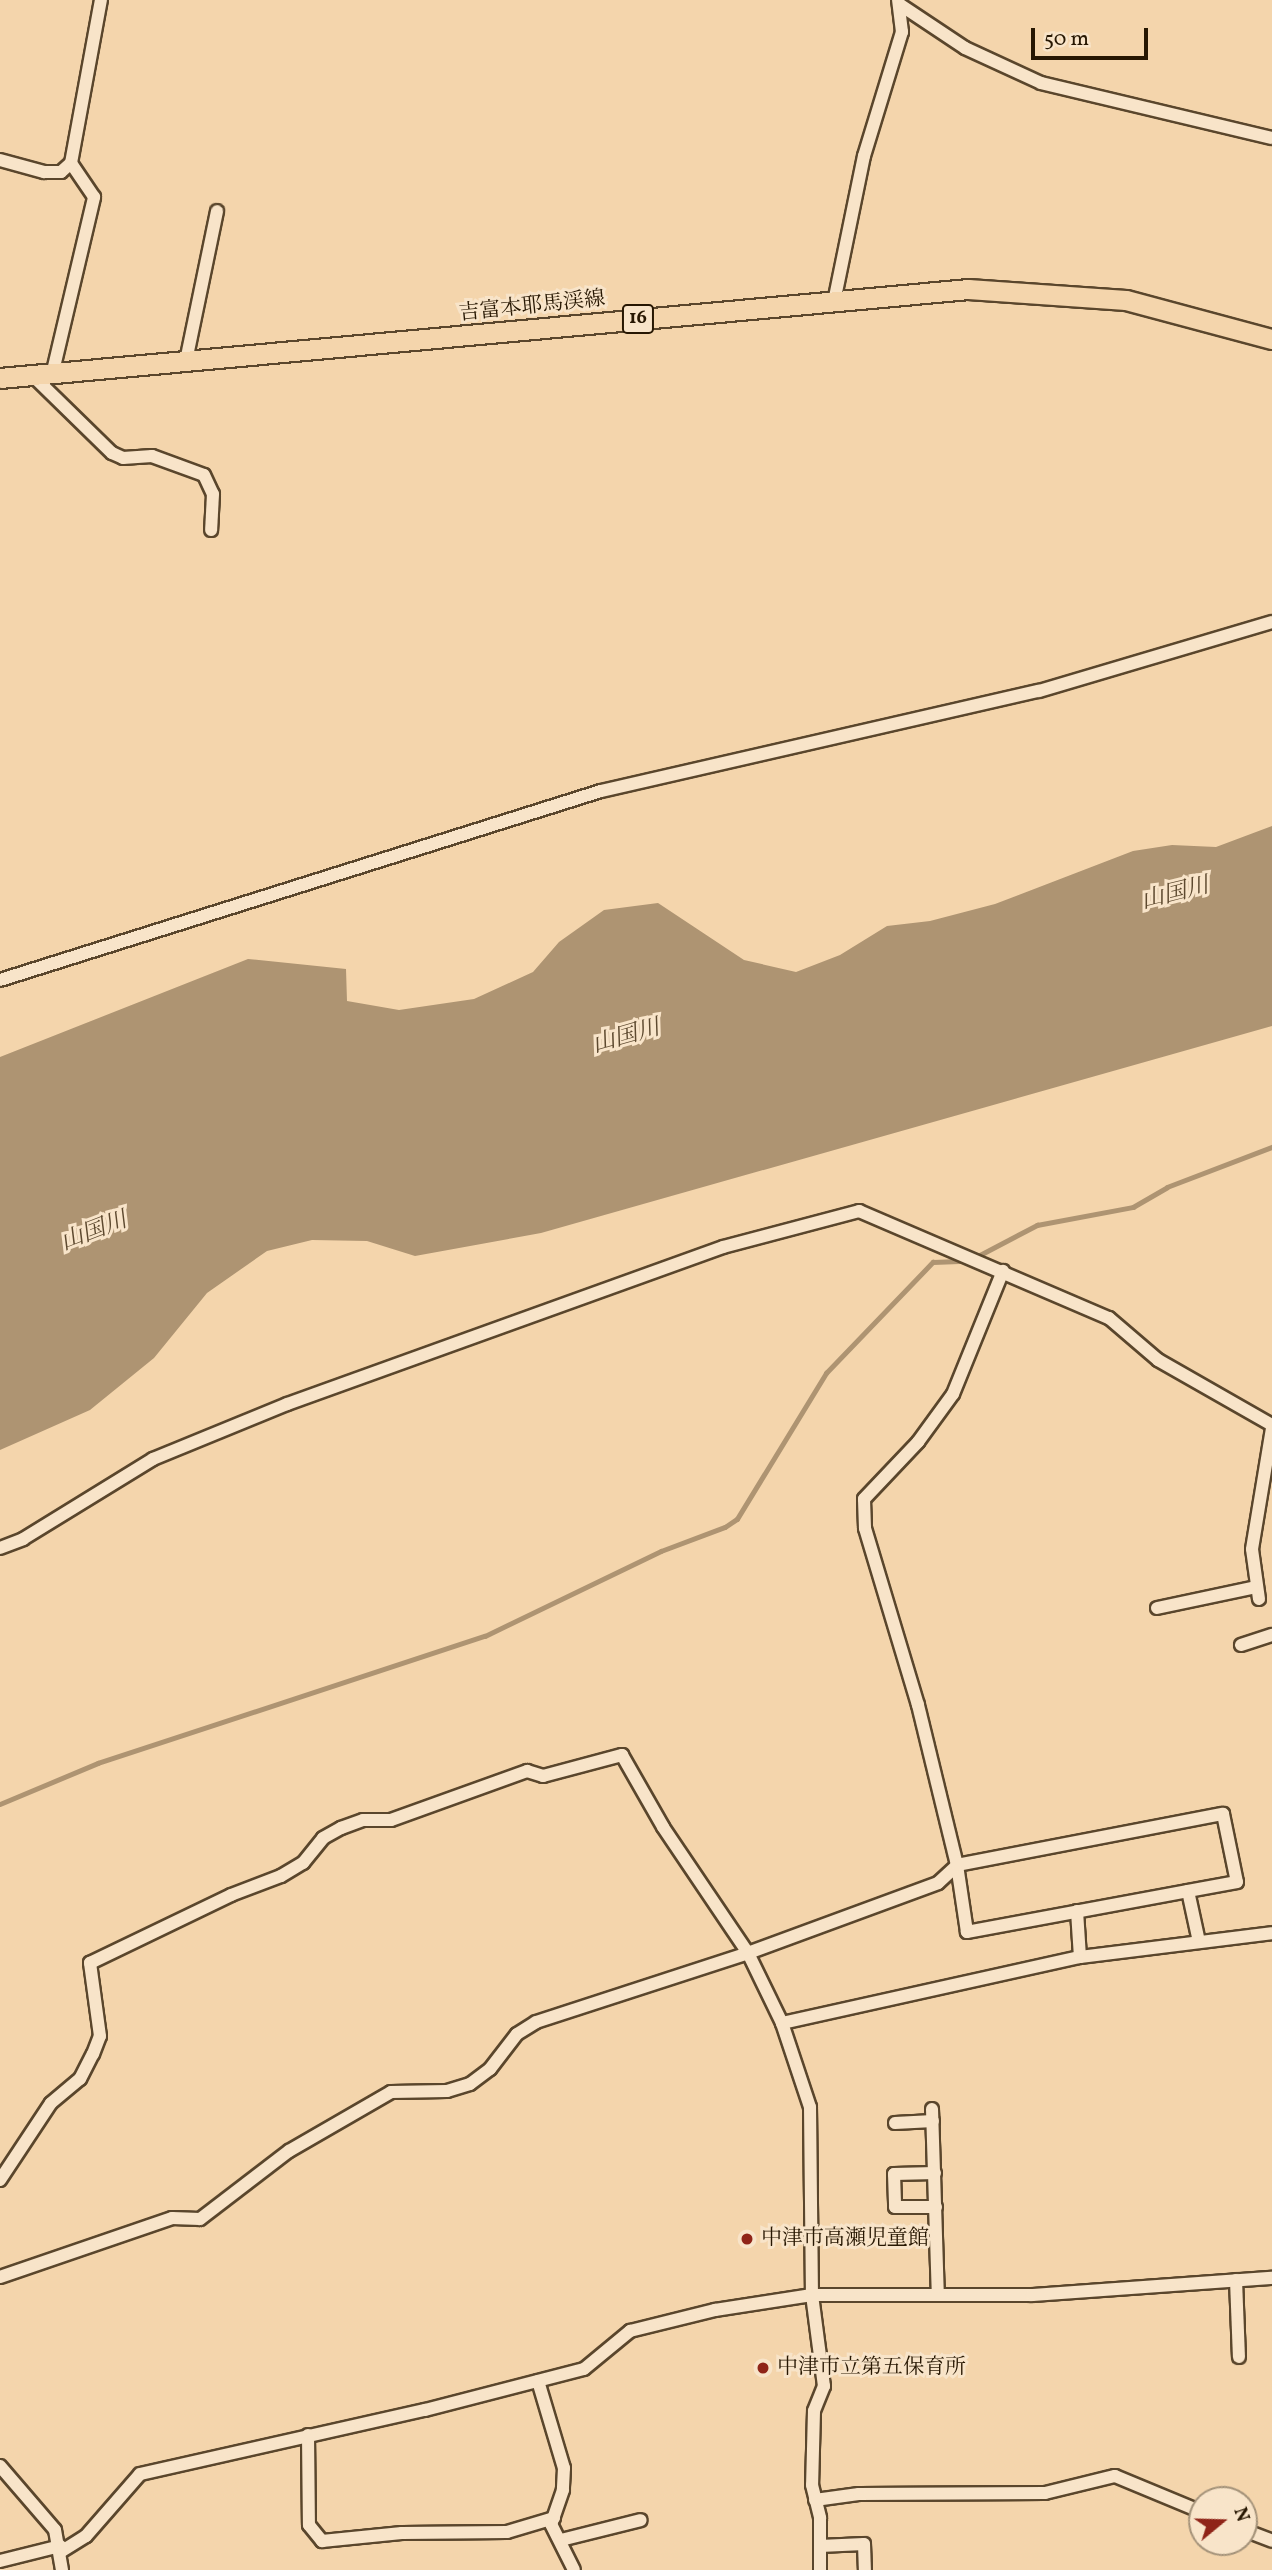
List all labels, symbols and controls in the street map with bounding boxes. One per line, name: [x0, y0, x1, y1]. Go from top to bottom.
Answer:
scale bar: [1034, 14, 1151, 58]
text: 50 m: [1044, 25, 1089, 54]
street label: 吉富本耶馬渓線: [458, 287, 606, 327]
road number: 16: [620, 304, 656, 334]
water label: 山国川: [1138, 872, 1212, 916]
water label: 山国川: [589, 1014, 663, 1060]
water label: 山国川: [57, 1207, 131, 1257]
place label: 中津市高瀬児童館: [761, 2226, 929, 2252]
marker: 中津市高瀬児童館: [739, 2231, 755, 2247]
place label: 中津市立第五保育所: [777, 2355, 966, 2381]
marker: 中津市立第五保育所: [755, 2360, 771, 2376]
north arrow: [1188, 2486, 1258, 2556]
text: N: [1226, 2504, 1256, 2526]

